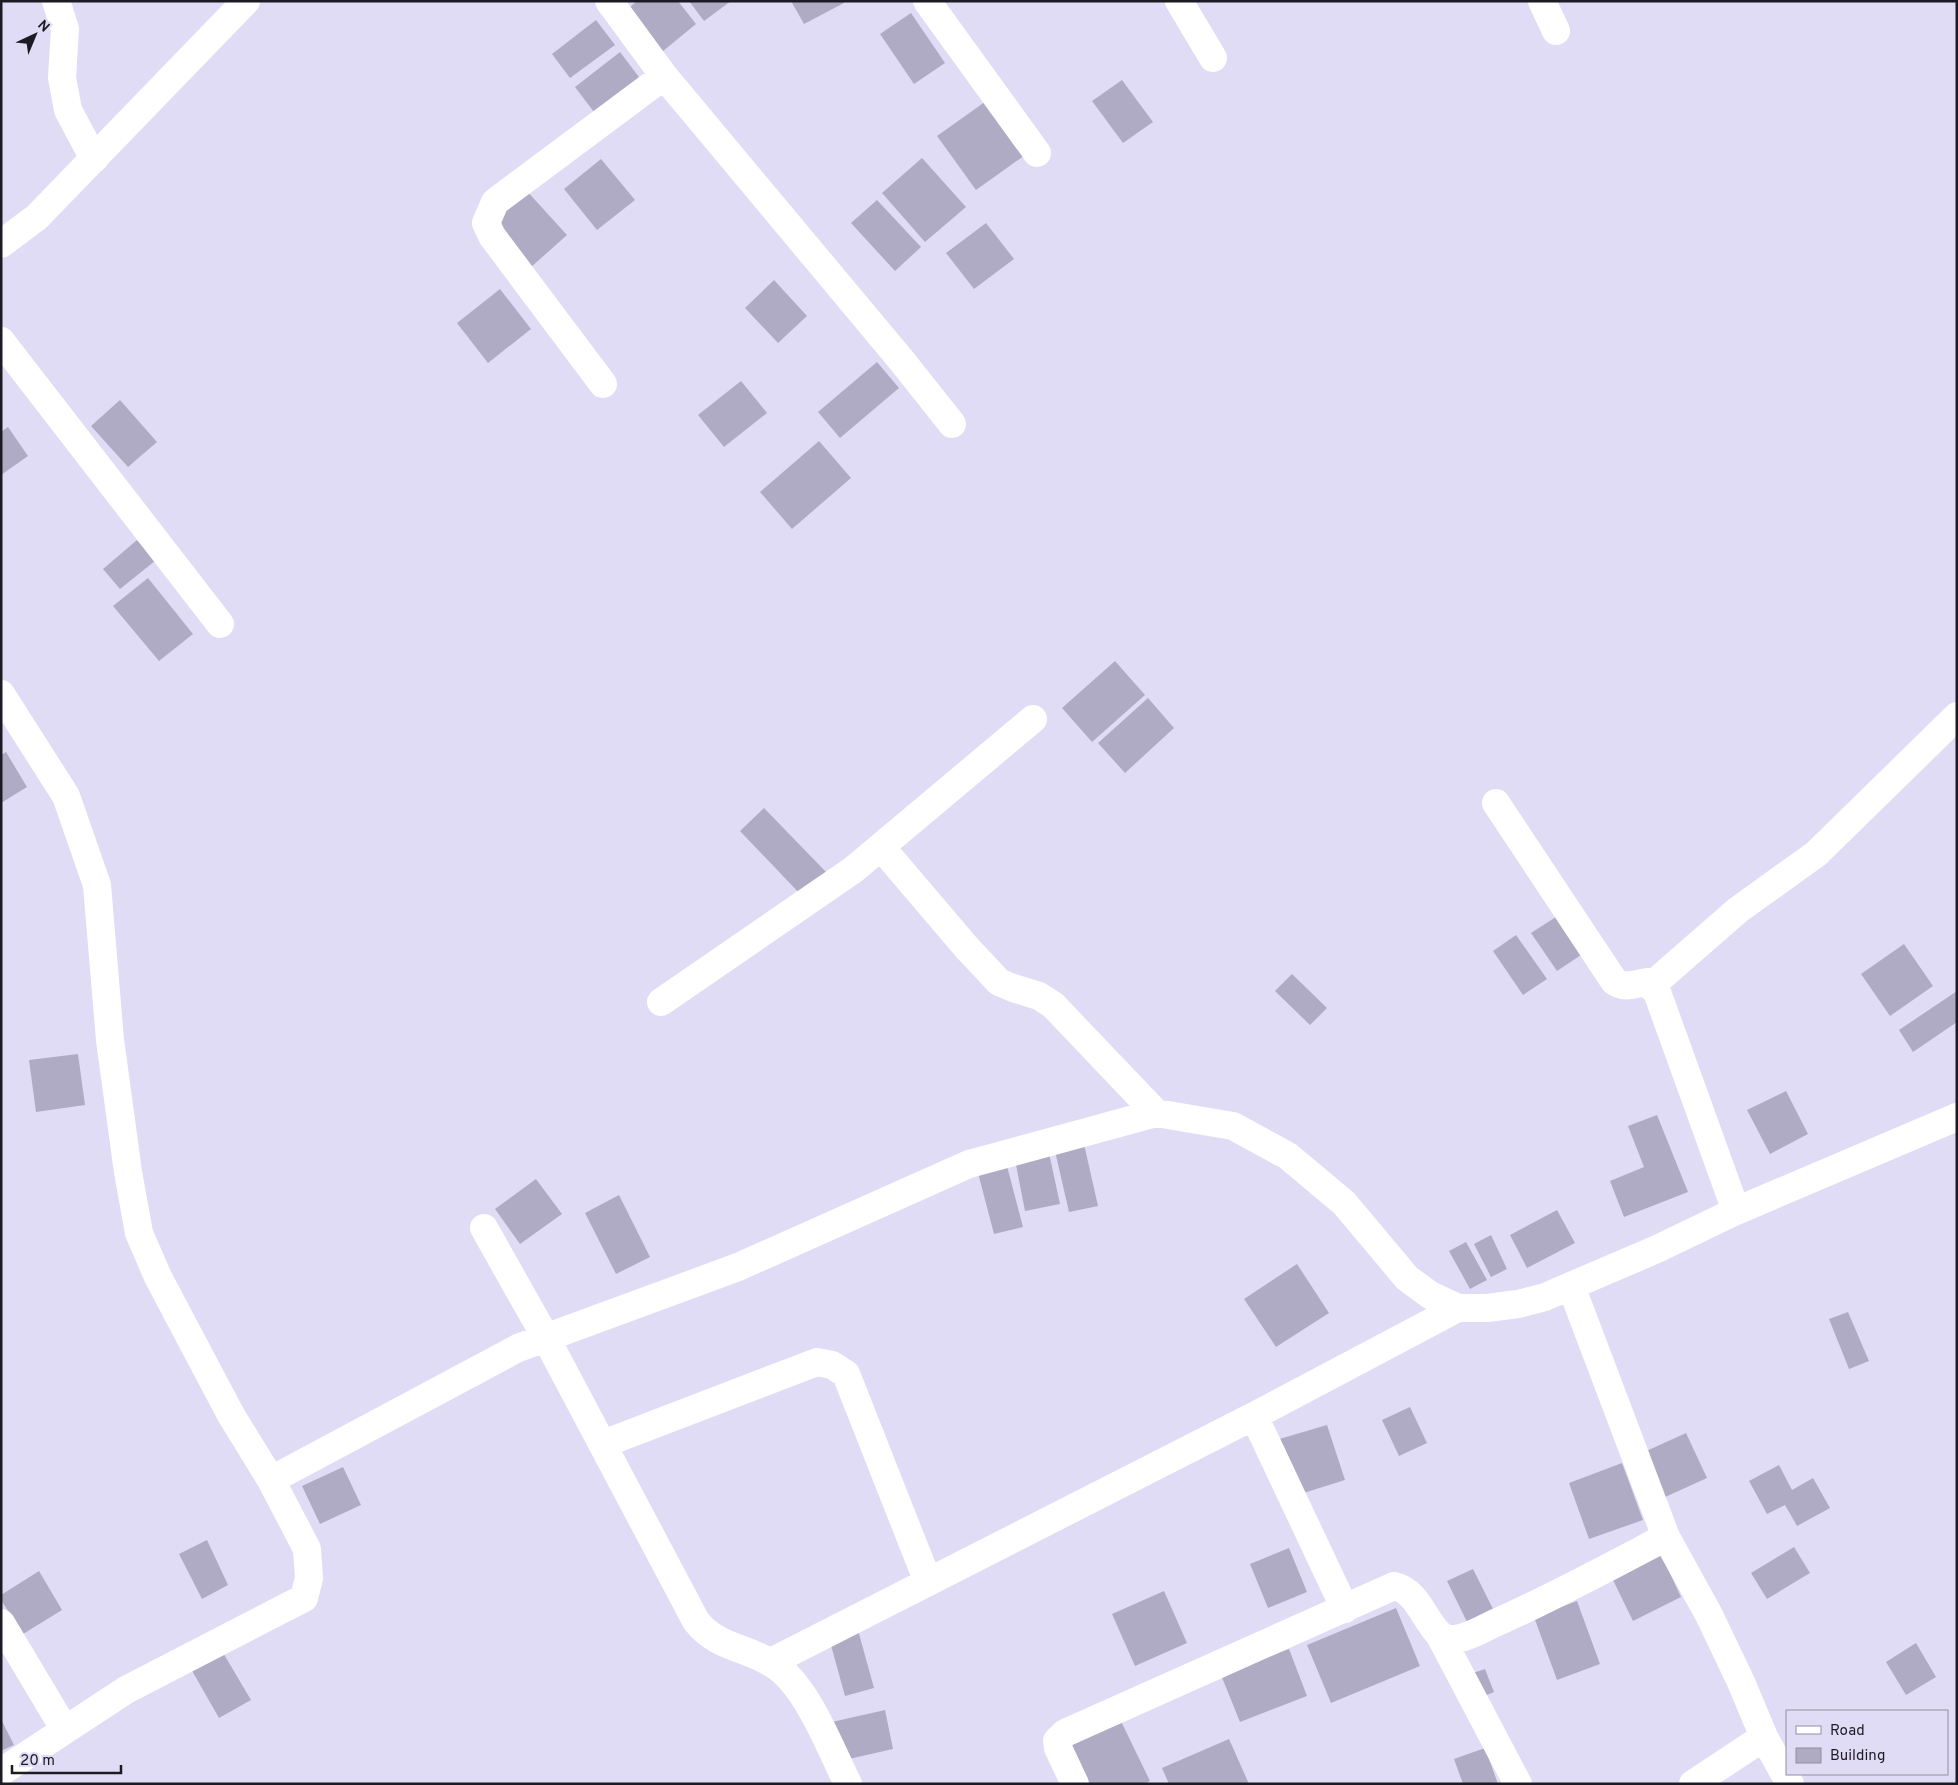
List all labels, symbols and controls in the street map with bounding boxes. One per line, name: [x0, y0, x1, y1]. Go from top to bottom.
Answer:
north arrow: [10, 10, 60, 60]
text: N: [33, 17, 53, 36]
legend: [1786, 1710, 1948, 1775]
text: Road: [1830, 1722, 1865, 1741]
scale bar: [12, 1742, 121, 1774]
text: Building: [1830, 1747, 1885, 1766]
text: 20 m: [20, 1752, 55, 1771]

